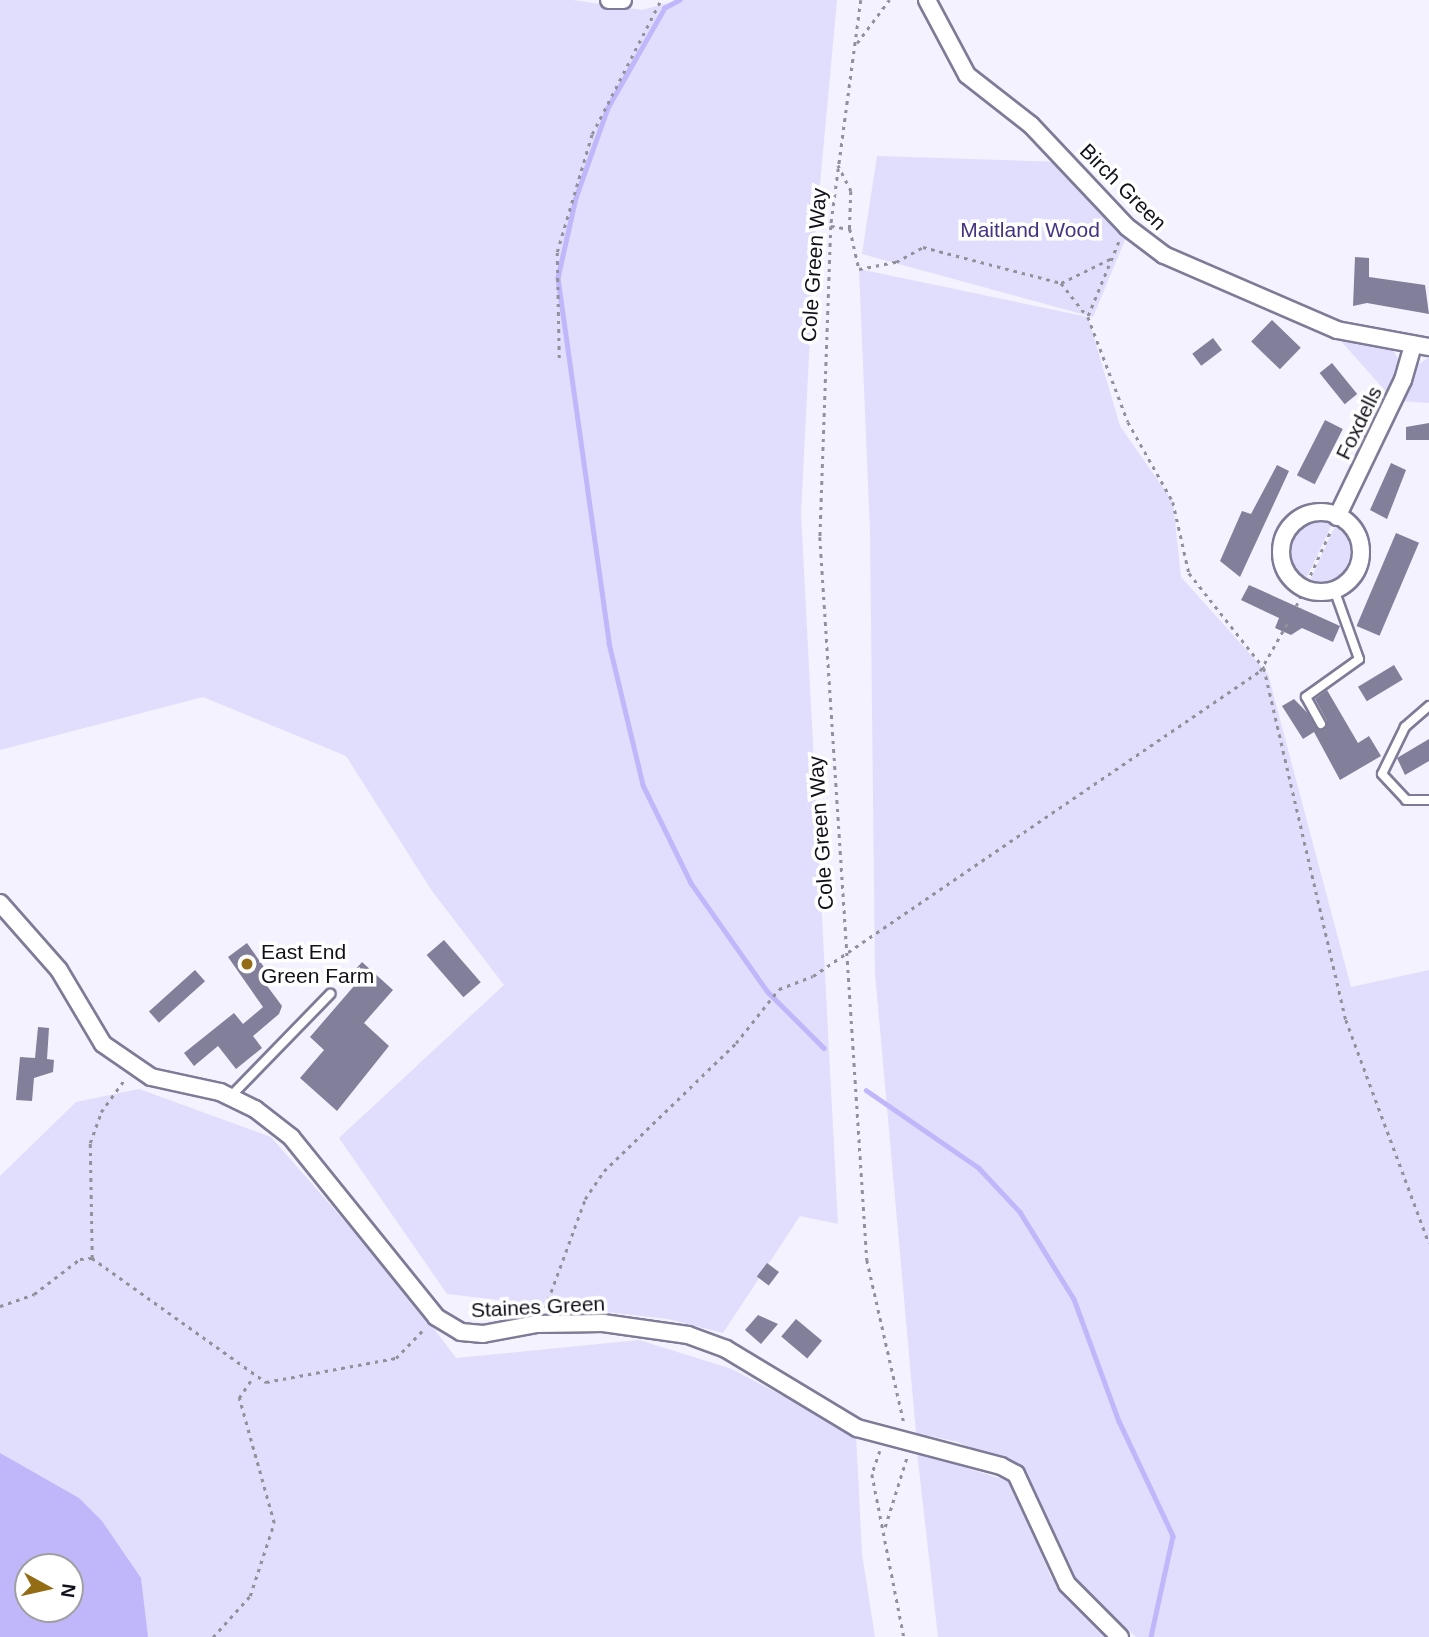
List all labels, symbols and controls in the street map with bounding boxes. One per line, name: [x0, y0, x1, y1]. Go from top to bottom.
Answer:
street label: Birch Green: [1074, 138, 1172, 236]
street label: Cole Green Way: [796, 187, 832, 343]
park label: Maitland Wood: [960, 217, 1100, 243]
street label: Foxdells: [1331, 382, 1387, 464]
street label: Cole Green Way: [803, 755, 839, 911]
place label: East End Green Farm: [261, 939, 374, 989]
marker: East End Green Farm: [239, 956, 255, 972]
street label: Staines Green: [470, 1291, 606, 1323]
north arrow: [14, 1553, 84, 1623]
text: N: [57, 1582, 80, 1599]

